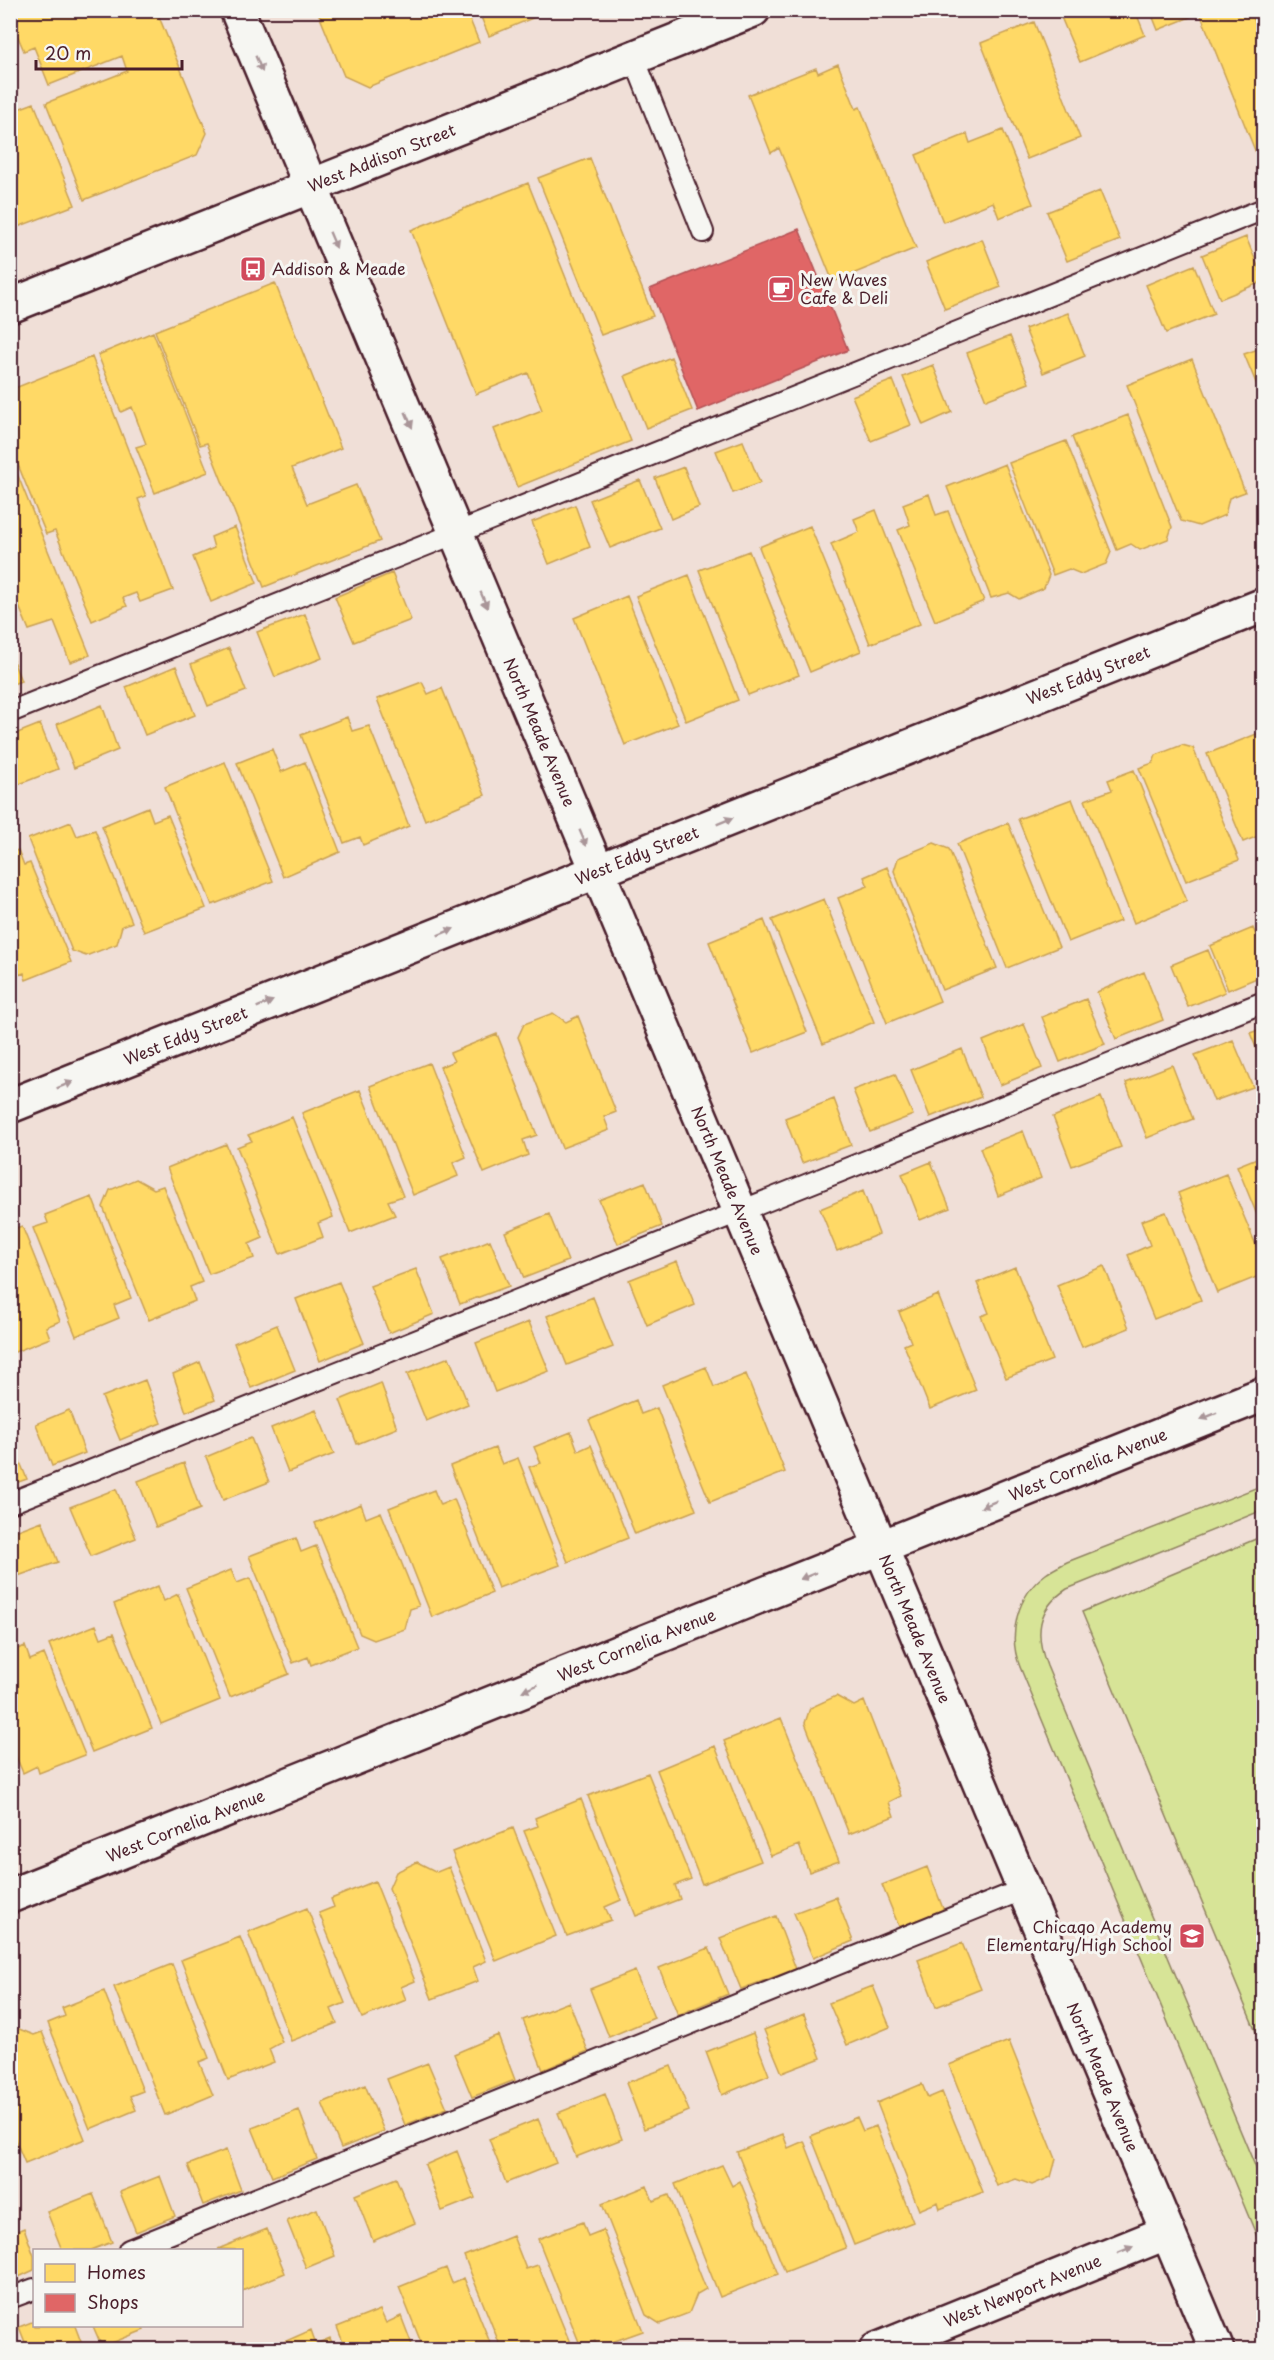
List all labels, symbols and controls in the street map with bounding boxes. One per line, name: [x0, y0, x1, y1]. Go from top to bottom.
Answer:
scale bar: [36, 33, 182, 71]
text: 20 m: [45, 39, 91, 66]
one-way arrow: [255, 56, 264, 73]
street label: West Addison Street: [304, 117, 459, 197]
one-way arrow: [328, 232, 338, 250]
bus stop icon: Addison & Meade: [238, 254, 268, 284]
place label: Addison & Meade: [272, 256, 406, 280]
place label: New Waves Cafe & Deli: [800, 267, 888, 309]
cafe icon: New Waves Cafe & Deli: [766, 274, 796, 304]
one-way arrow: [404, 412, 413, 429]
one-way arrow: [480, 591, 489, 609]
street label: West Eddy Street: [1022, 639, 1154, 710]
street label: North Meade Avenue: [498, 654, 582, 810]
one-way arrow: [716, 816, 734, 825]
street label: West Eddy Street: [571, 819, 702, 890]
one-way arrow: [579, 829, 588, 847]
one-way arrow: [438, 927, 456, 937]
street label: West Eddy Street: [120, 999, 251, 1070]
one-way arrow: [257, 999, 275, 1009]
one-way arrow: [56, 1080, 74, 1089]
street label: North Meade Avenue: [686, 1102, 770, 1258]
one-way arrow: [1200, 1412, 1218, 1421]
street label: West Cornelia Avenue: [1005, 1421, 1171, 1506]
one-way arrow: [980, 1500, 998, 1509]
street label: North Meade Avenue: [874, 1550, 958, 1707]
one-way arrow: [799, 1572, 817, 1581]
street label: West Cornelia Avenue: [553, 1602, 719, 1687]
one-way arrow: [520, 1683, 538, 1693]
street label: West Cornelia Avenue: [102, 1782, 268, 1867]
place label: Chicago Academy Elementary/High School: [986, 1914, 1172, 1956]
school or university icon: Chicago Academy Elementary/High School: [1177, 1921, 1207, 1951]
street label: North Meade Avenue: [1062, 1998, 1146, 2155]
one-way arrow: [1116, 2244, 1134, 2254]
street label: West Newport Avenue: [940, 2247, 1105, 2332]
legend: [33, 2249, 243, 2327]
text: Homes: [87, 2258, 145, 2285]
text: Shops: [87, 2288, 138, 2315]

